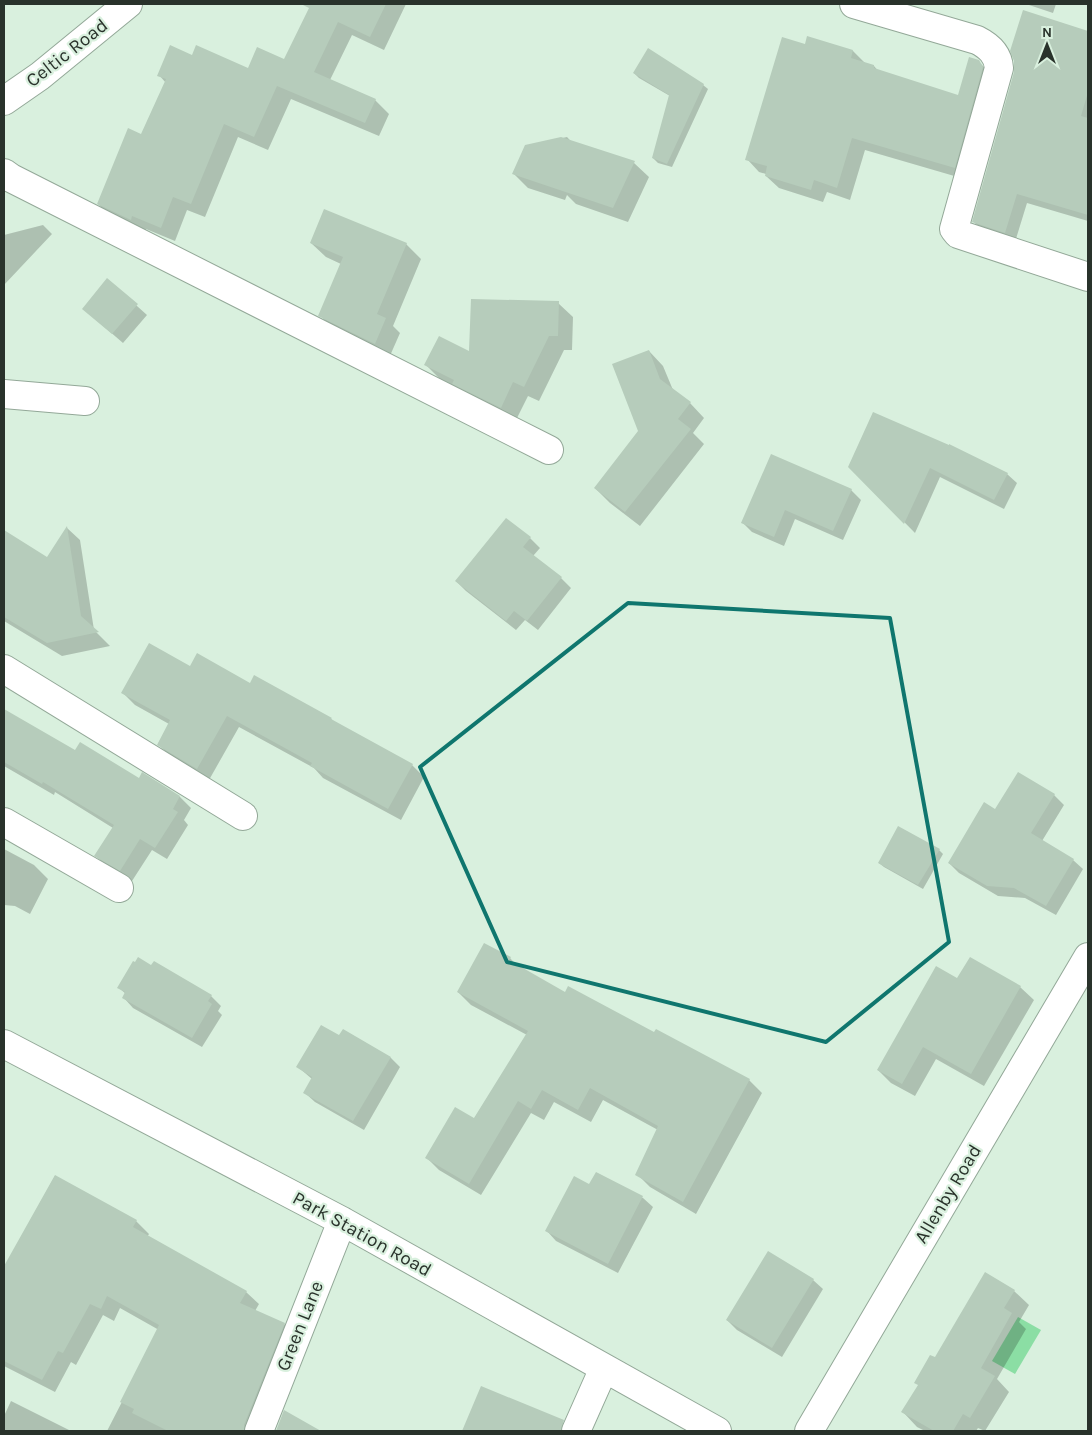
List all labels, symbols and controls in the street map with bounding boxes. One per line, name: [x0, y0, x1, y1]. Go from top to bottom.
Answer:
street label: Celtic Road: [22, 14, 112, 92]
north arrow: [1022, 20, 1072, 70]
text: N: [1042, 24, 1052, 41]
street label: Allenby Road: [910, 1141, 986, 1247]
street label: Park Station Road: [289, 1187, 435, 1281]
street label: Green Lane: [272, 1278, 328, 1374]

